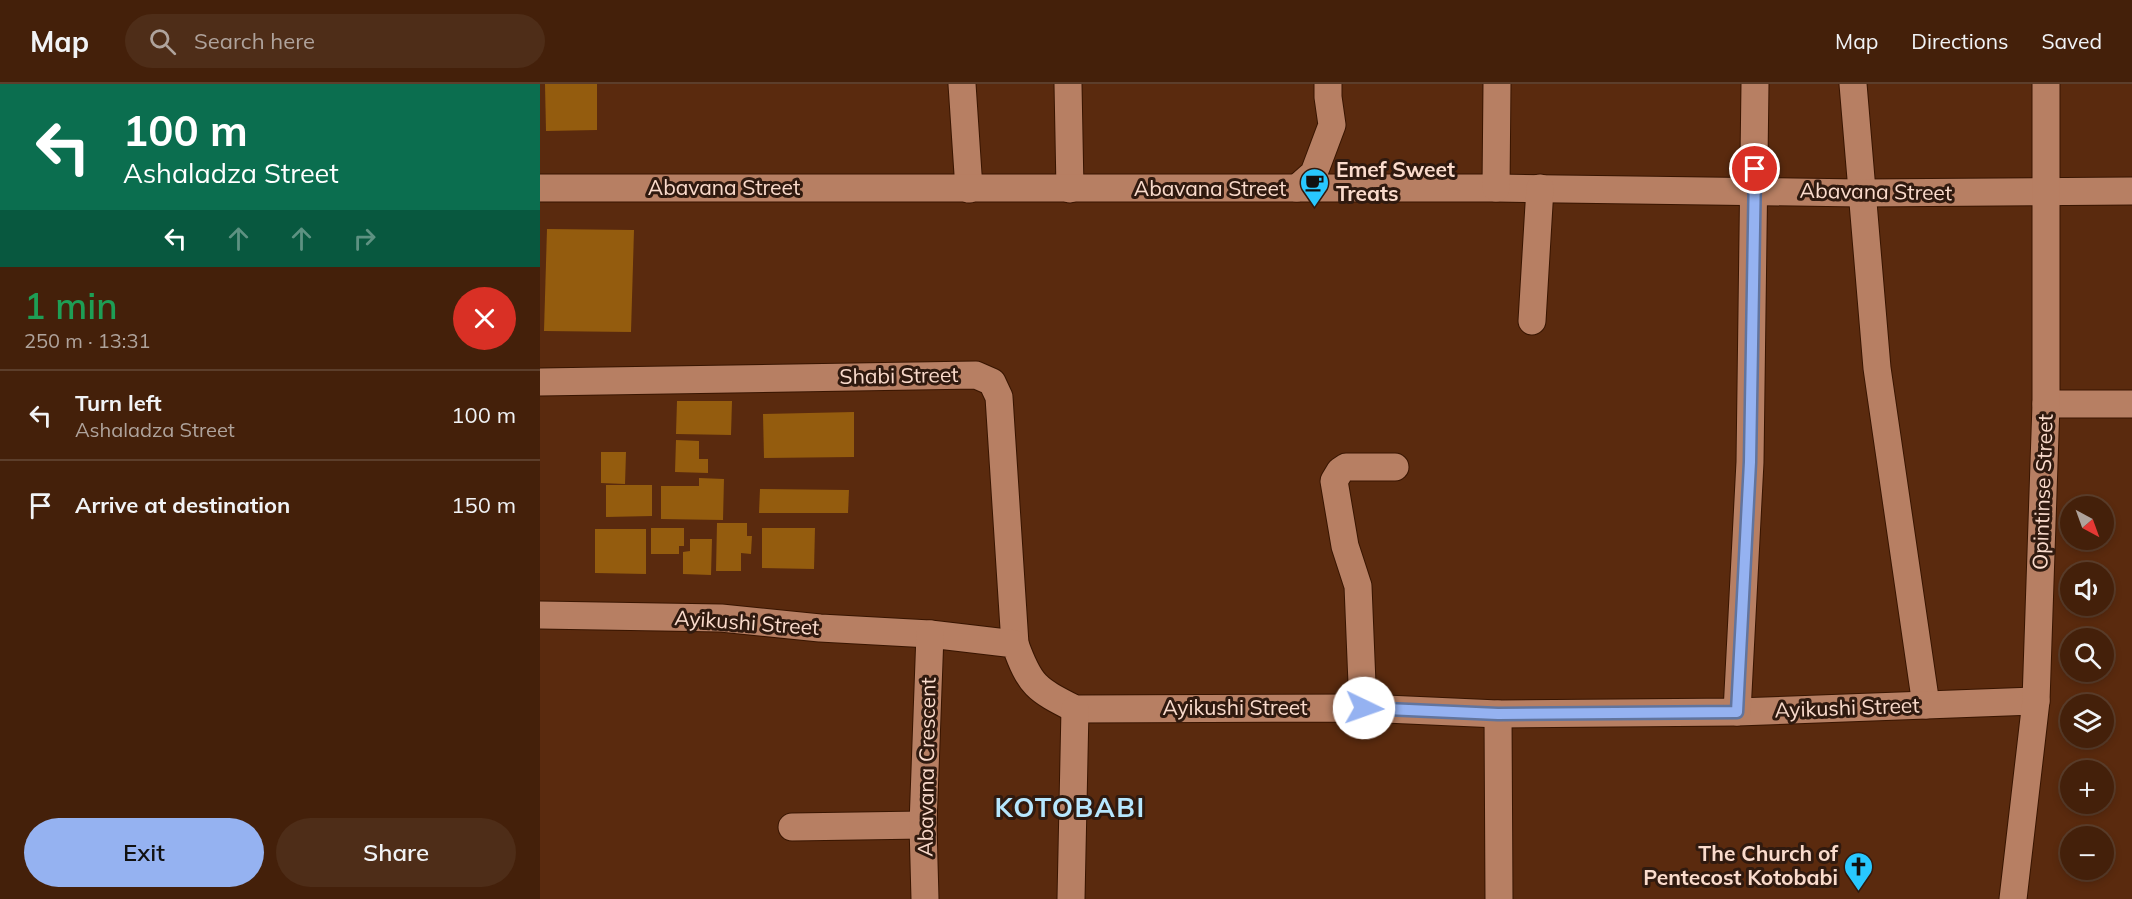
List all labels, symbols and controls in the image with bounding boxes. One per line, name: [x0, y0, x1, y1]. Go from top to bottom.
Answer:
search box: [125, 14, 545, 68]
text: Map: [30, 24, 89, 59]
icon: search: [146, 25, 179, 58]
text: Search here: [194, 27, 315, 55]
text: Map: [1835, 28, 1878, 54]
text: Directions: [1911, 28, 2008, 54]
text: Saved: [2041, 28, 2102, 54]
text: 100 m: [123, 104, 248, 157]
icon: left: [24, 108, 102, 186]
pin: [1729, 143, 1780, 194]
icon: arrive: [1738, 152, 1771, 185]
text: Ashaladza Street: [123, 156, 339, 190]
place label: Emef Sweet Treats: [1336, 156, 1455, 206]
cafe icon: Emef Sweet Treats: [1299, 166, 1331, 208]
street label: Abavana Street: [648, 174, 800, 200]
street label: Abavana Street: [1134, 175, 1286, 201]
street label: Abavana Street: [1800, 177, 1952, 205]
icon: left: [159, 222, 192, 255]
icon: ahead: [222, 222, 255, 255]
icon: ahead: [285, 222, 318, 255]
icon: right: [348, 222, 381, 255]
text: 1 min: [24, 283, 118, 328]
button: close: [453, 287, 516, 350]
text: 250 m · 13:31: [24, 328, 150, 353]
street label: Shabi Street: [839, 361, 959, 389]
text: Turn left: [75, 389, 162, 417]
icon: left: [24, 399, 57, 432]
text: 100 m: [451, 401, 516, 429]
street label: Opintinse Street: [2026, 413, 2058, 570]
text: Ashaladza Street: [75, 417, 235, 442]
icon: arrive: [24, 489, 57, 522]
text: Arrive at destination: [75, 491, 290, 519]
text: 150 m: [451, 491, 516, 519]
north arrow: [2060, 496, 2114, 550]
map controls: [2060, 496, 2114, 880]
button: sound: [2060, 562, 2114, 616]
street label: Ayikushi Street: [674, 604, 820, 640]
button: search: [2060, 628, 2114, 682]
position arrow: [1332, 676, 1396, 740]
street label: Abavana Crescent: [911, 677, 941, 857]
street label: Ayikushi Street: [1774, 691, 1920, 723]
street label: Ayikushi Street: [1162, 694, 1308, 720]
button: layers: [2060, 694, 2114, 748]
button: +: [2060, 760, 2114, 814]
district label: KOTOBABI: [994, 790, 1146, 824]
button: Exit: [24, 818, 264, 887]
button: Share: [276, 818, 516, 887]
button: −: [2060, 826, 2114, 880]
place label: The Church of Pentecost Kotobabi: [1643, 840, 1839, 890]
church icon: The Church of Pentecost Kotobabi: [1843, 850, 1875, 892]

